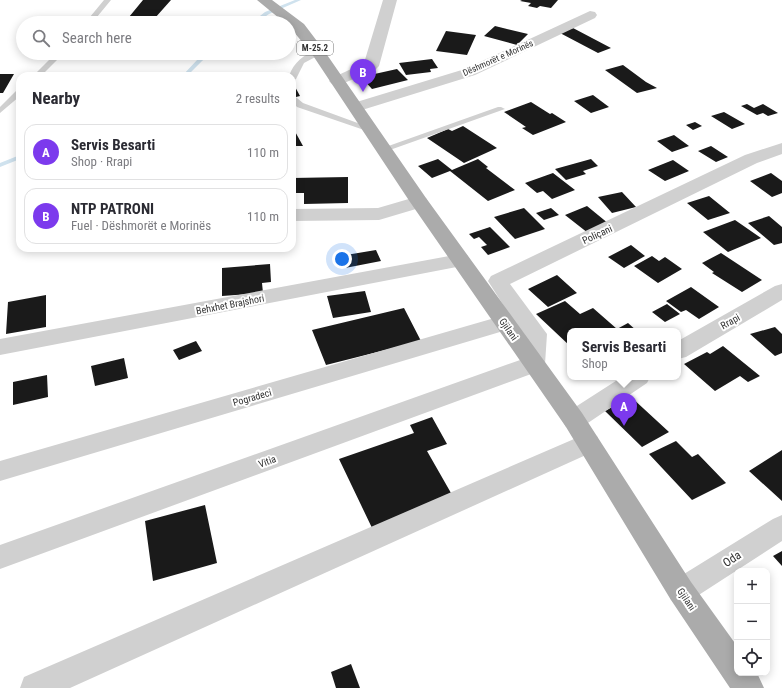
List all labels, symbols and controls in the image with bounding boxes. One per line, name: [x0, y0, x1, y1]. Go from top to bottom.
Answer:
search box: [16, 16, 296, 60]
icon: search: [30, 27, 52, 49]
text: Search here: [62, 29, 132, 47]
street label: Dëshmorët e Morinës: [461, 38, 535, 78]
road number: M-25.2: [297, 41, 333, 55]
pin: B: [350, 59, 376, 92]
text: Nearby: [32, 88, 80, 108]
text: 2 results: [236, 91, 280, 106]
text: Servis Besarti: [71, 136, 155, 154]
text: A: [42, 145, 50, 160]
text: 110 m: [247, 145, 279, 160]
text: Shop · Rrapi: [71, 154, 132, 169]
text: NTP PATRONI: [71, 200, 154, 218]
text: B: [42, 209, 50, 224]
text: 110 m: [247, 209, 279, 224]
text: Fuel · Dëshmorët e Morinës: [71, 218, 211, 233]
street label: Poliçani: [581, 223, 614, 246]
your location: [332, 249, 352, 269]
street label: Behxhet Brajshori: [195, 292, 265, 316]
street label: Rrapi: [719, 312, 742, 331]
street label: Gjilani: [497, 316, 520, 343]
popup: [567, 328, 681, 380]
text: Servis Besarti: [582, 338, 666, 356]
text: Shop: [582, 356, 608, 371]
street label: Pogradeci: [232, 387, 273, 408]
pin: A: [611, 393, 637, 426]
street label: Vitia: [257, 453, 278, 470]
street label: Oda: [720, 548, 744, 570]
map controls: [734, 568, 770, 676]
button: +: [734, 568, 770, 604]
street label: Gjilani: [675, 586, 698, 613]
button: −: [734, 604, 770, 640]
button: locate: [734, 640, 770, 676]

